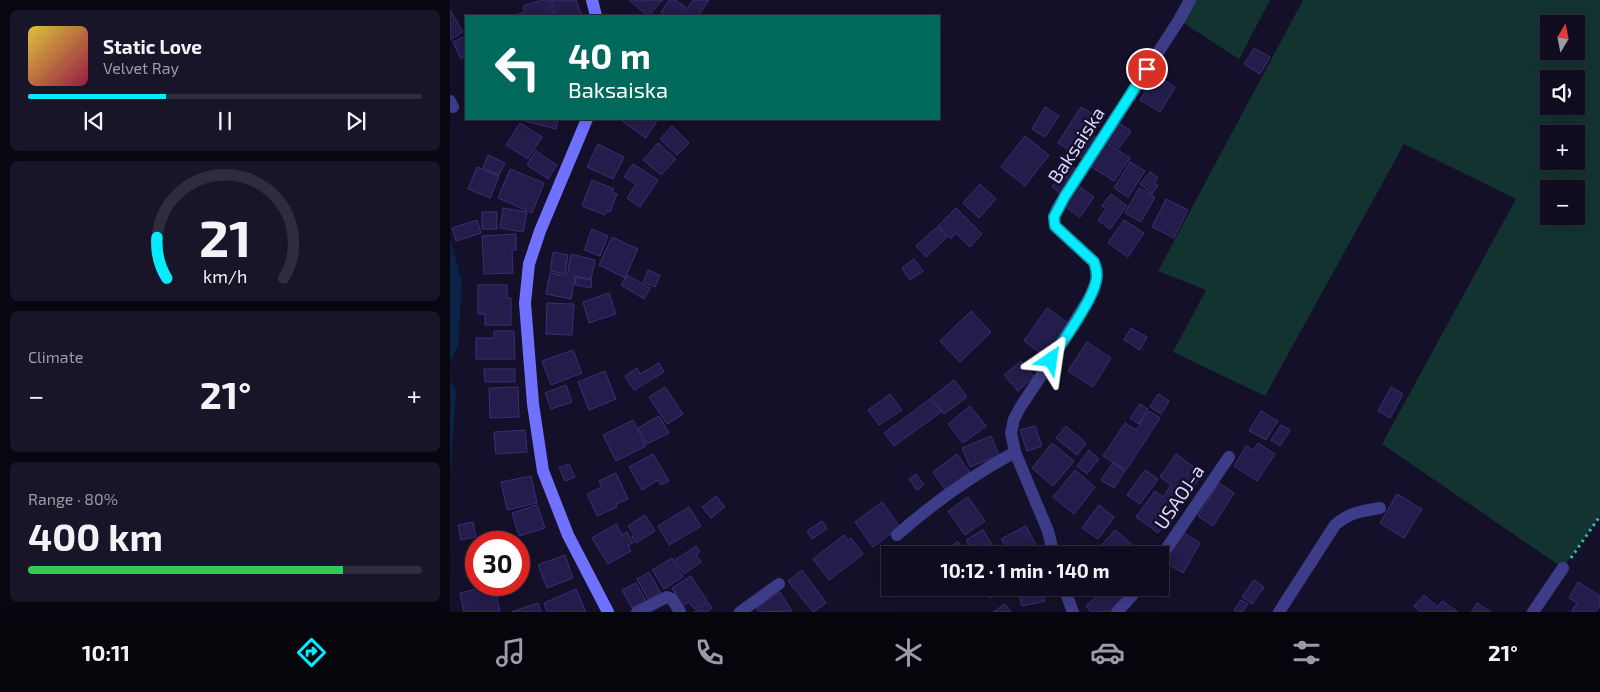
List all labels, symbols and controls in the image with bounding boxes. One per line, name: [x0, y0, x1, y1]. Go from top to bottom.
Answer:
north arrow: [1540, 15, 1585, 60]
map controls: [1540, 15, 1585, 225]
text: 40 m: [568, 34, 651, 76]
text: Static Love: [103, 35, 202, 58]
icon: left: [485, 35, 550, 100]
pin: [1126, 48, 1168, 90]
icon: arrive: [1133, 55, 1161, 83]
text: Velvet Ray: [103, 58, 179, 77]
button: sound: [1540, 70, 1585, 115]
text: Baksaiska: [568, 76, 668, 102]
street label: Baksaiska: [1042, 102, 1109, 187]
icon: previous: [80, 107, 108, 135]
icon: pause: [211, 107, 239, 135]
icon: next: [342, 107, 370, 135]
button: +: [1540, 125, 1585, 170]
button: −: [1540, 180, 1585, 225]
text: 21: [199, 205, 251, 267]
text: km/h: [203, 265, 247, 287]
position arrow: [1024, 333, 1076, 385]
text: Climate: [28, 347, 83, 366]
text: 21°: [200, 371, 251, 417]
text: −: [28, 378, 44, 412]
text: +: [407, 378, 422, 412]
street label: USAOJ-a: [1149, 460, 1208, 533]
text: Range · 80%: [28, 489, 118, 508]
text: 400 km: [28, 513, 163, 559]
speed limit sign: 30: [465, 531, 530, 596]
text: 10:12 · 1 min · 140 m: [940, 559, 1110, 582]
icon: directions: [294, 635, 329, 670]
icon: music: [493, 635, 528, 670]
icon: phone: [692, 635, 727, 670]
icon: climate: [891, 635, 926, 670]
icon: car: [1090, 635, 1125, 670]
icon: filters: [1289, 635, 1324, 670]
text: 10:11: [82, 639, 130, 665]
text: 21°: [1488, 639, 1518, 665]

